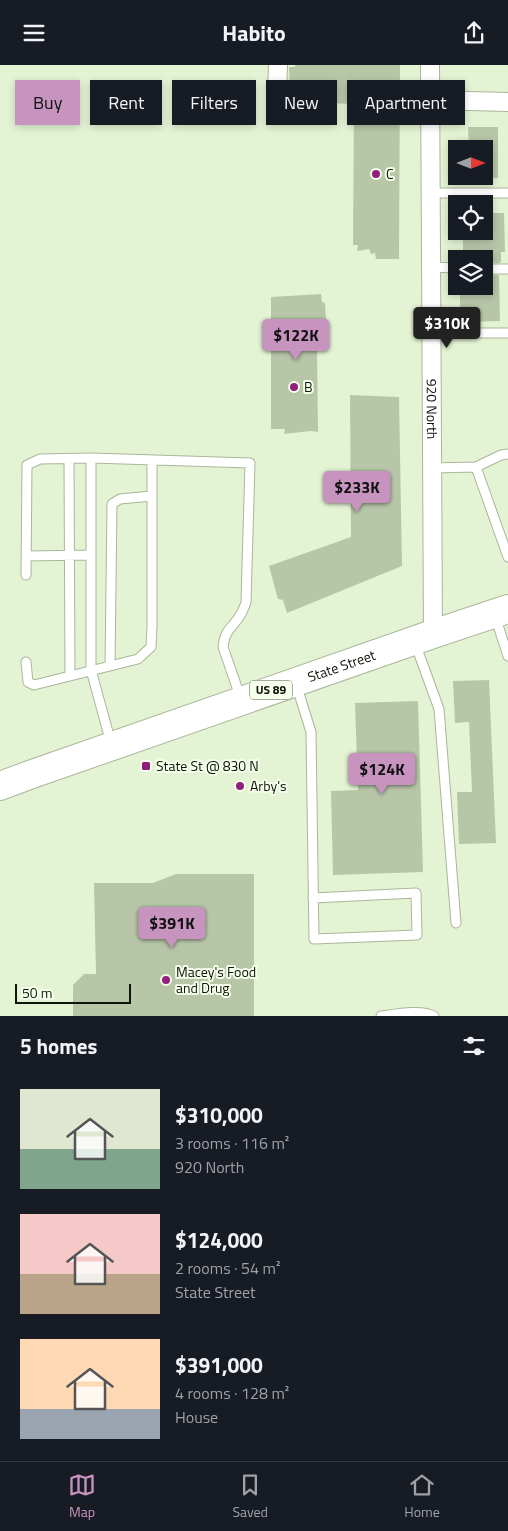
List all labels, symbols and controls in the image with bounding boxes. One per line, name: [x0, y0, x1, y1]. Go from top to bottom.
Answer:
text: Habito: [222, 16, 286, 50]
icon: menu: [20, 19, 48, 47]
icon: share: [460, 19, 488, 47]
chip: Buy: [15, 80, 80, 125]
chip: Rent: [90, 80, 162, 125]
chip: Filters: [172, 80, 256, 125]
chip: New: [266, 80, 337, 125]
chip: Apartment: [347, 80, 465, 125]
north arrow: [448, 140, 492, 185]
map controls: [448, 140, 493, 295]
place label: C: [386, 163, 394, 184]
marker: C: [370, 168, 382, 180]
button: locate: [448, 195, 493, 240]
button: layers: [448, 250, 493, 295]
pin: $310K: [412, 307, 482, 349]
text: $310K: [424, 311, 470, 335]
pin: $122K: [261, 319, 331, 361]
text: $122K: [273, 323, 319, 347]
place label: B: [304, 376, 313, 397]
street label: 920 North: [422, 379, 443, 439]
marker: B: [288, 381, 300, 393]
pin: $233K: [322, 471, 392, 513]
text: $233K: [334, 475, 380, 499]
street label: State Street: [305, 644, 378, 687]
road number: US 89: [250, 681, 292, 699]
pin: $124K: [347, 753, 417, 795]
place label: State St @ 830 N: [156, 755, 259, 776]
text: $124K: [359, 757, 405, 781]
marker: State St @ 830 N: [140, 760, 152, 772]
place label: Arby's: [250, 775, 287, 796]
marker: Arby's: [234, 780, 246, 792]
pin: $391K: [137, 907, 207, 949]
text: $391K: [149, 911, 195, 935]
place label: Macey's Food and Drug: [176, 961, 256, 998]
marker: Macey's Food and Drug: [160, 974, 172, 986]
scale bar: [15, 981, 131, 1004]
text: 50 m: [22, 982, 52, 1003]
text: 5 homes: [20, 1030, 97, 1062]
icon: filters: [460, 1032, 488, 1060]
text: $310,000: [175, 1099, 263, 1131]
icon: home: [60, 1109, 120, 1169]
text: 3 rooms · 116 m²: [175, 1131, 289, 1155]
text: 920 North: [175, 1155, 244, 1179]
text: $124,000: [175, 1224, 263, 1256]
icon: home: [60, 1234, 120, 1294]
text: 2 rooms · 54 m²: [175, 1256, 280, 1280]
text: State Street: [175, 1280, 256, 1304]
text: $391,000: [175, 1349, 263, 1381]
icon: home: [60, 1359, 120, 1419]
text: 4 rooms · 128 m²: [175, 1381, 289, 1405]
text: House: [175, 1405, 218, 1429]
tab: Map: [68, 1471, 96, 1522]
tab: Saved: [232, 1471, 268, 1522]
tab: Home: [404, 1471, 440, 1522]

